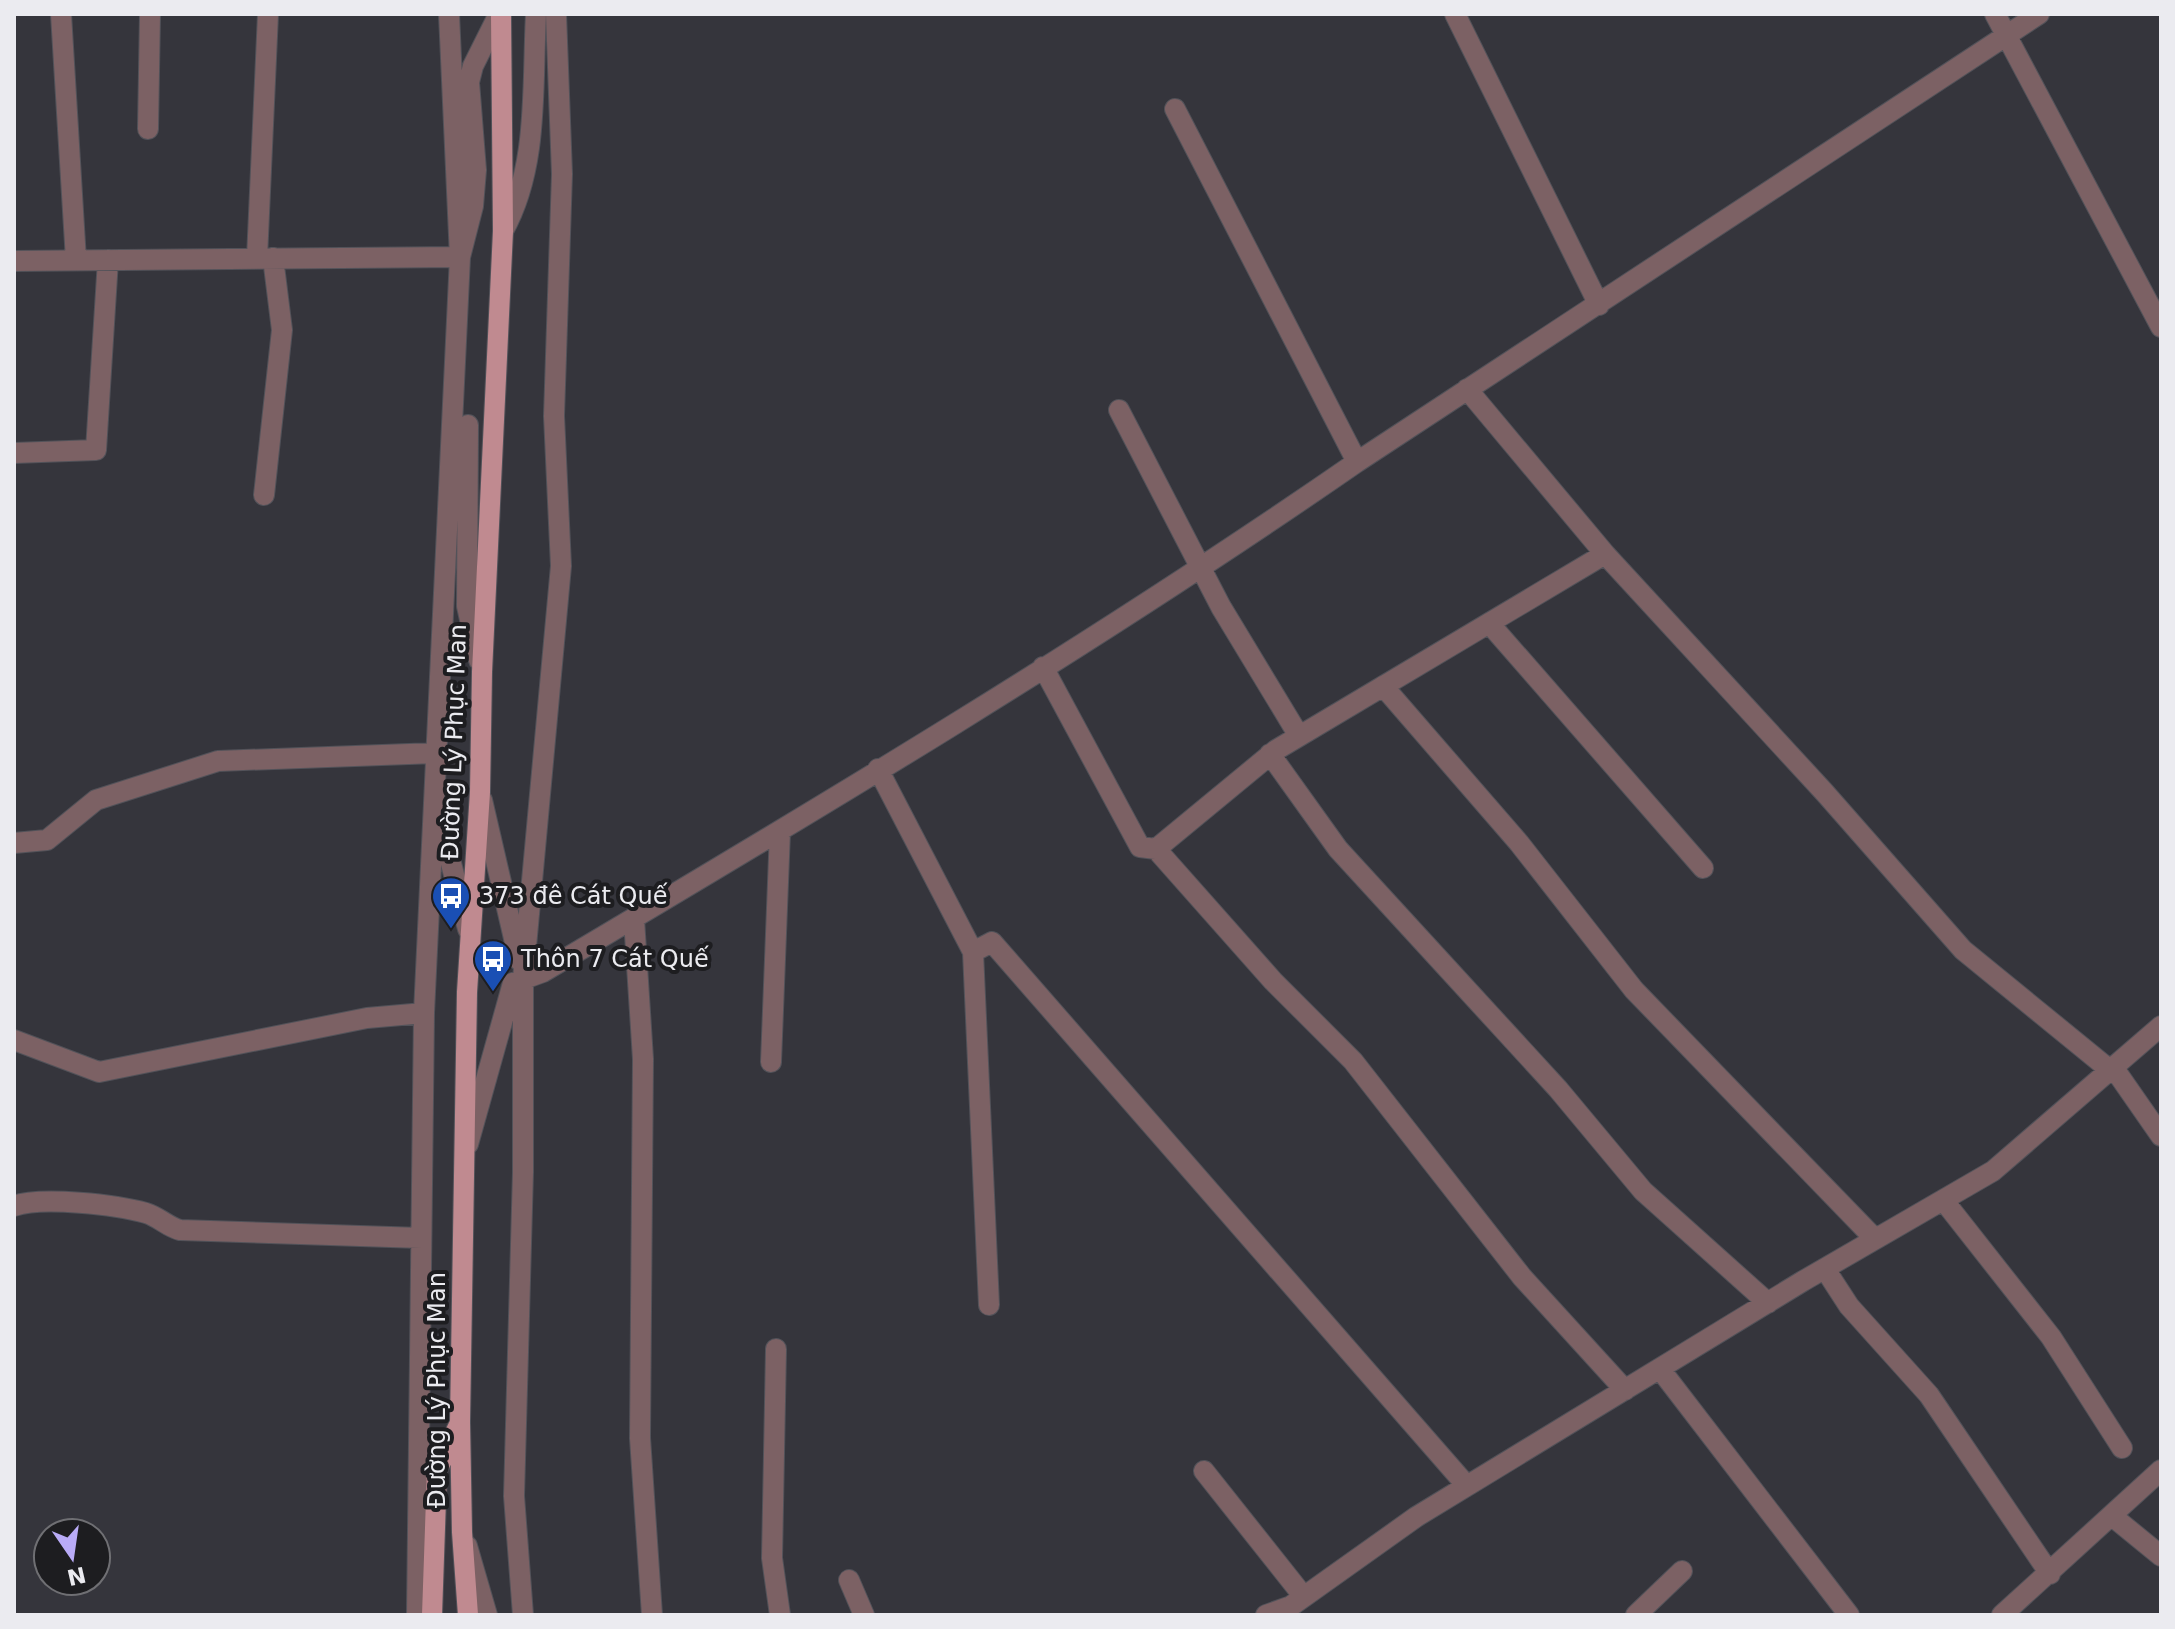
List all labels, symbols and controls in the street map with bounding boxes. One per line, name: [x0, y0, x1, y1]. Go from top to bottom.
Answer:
street label: Đường Lý Phục Man: [436, 624, 472, 860]
bus stop icon: 373 đê Cát Quế: [430, 875, 472, 930]
place label: 373 đê Cát Quế: [479, 882, 668, 910]
bus stop icon: Thôn 7 Cát Quế: [472, 938, 514, 993]
place label: Thôn 7 Cát Quế: [520, 945, 709, 973]
street label: Đường Lý Phục Man: [423, 1272, 451, 1508]
north arrow: [32, 1517, 112, 1597]
text: N: [65, 1562, 88, 1590]

